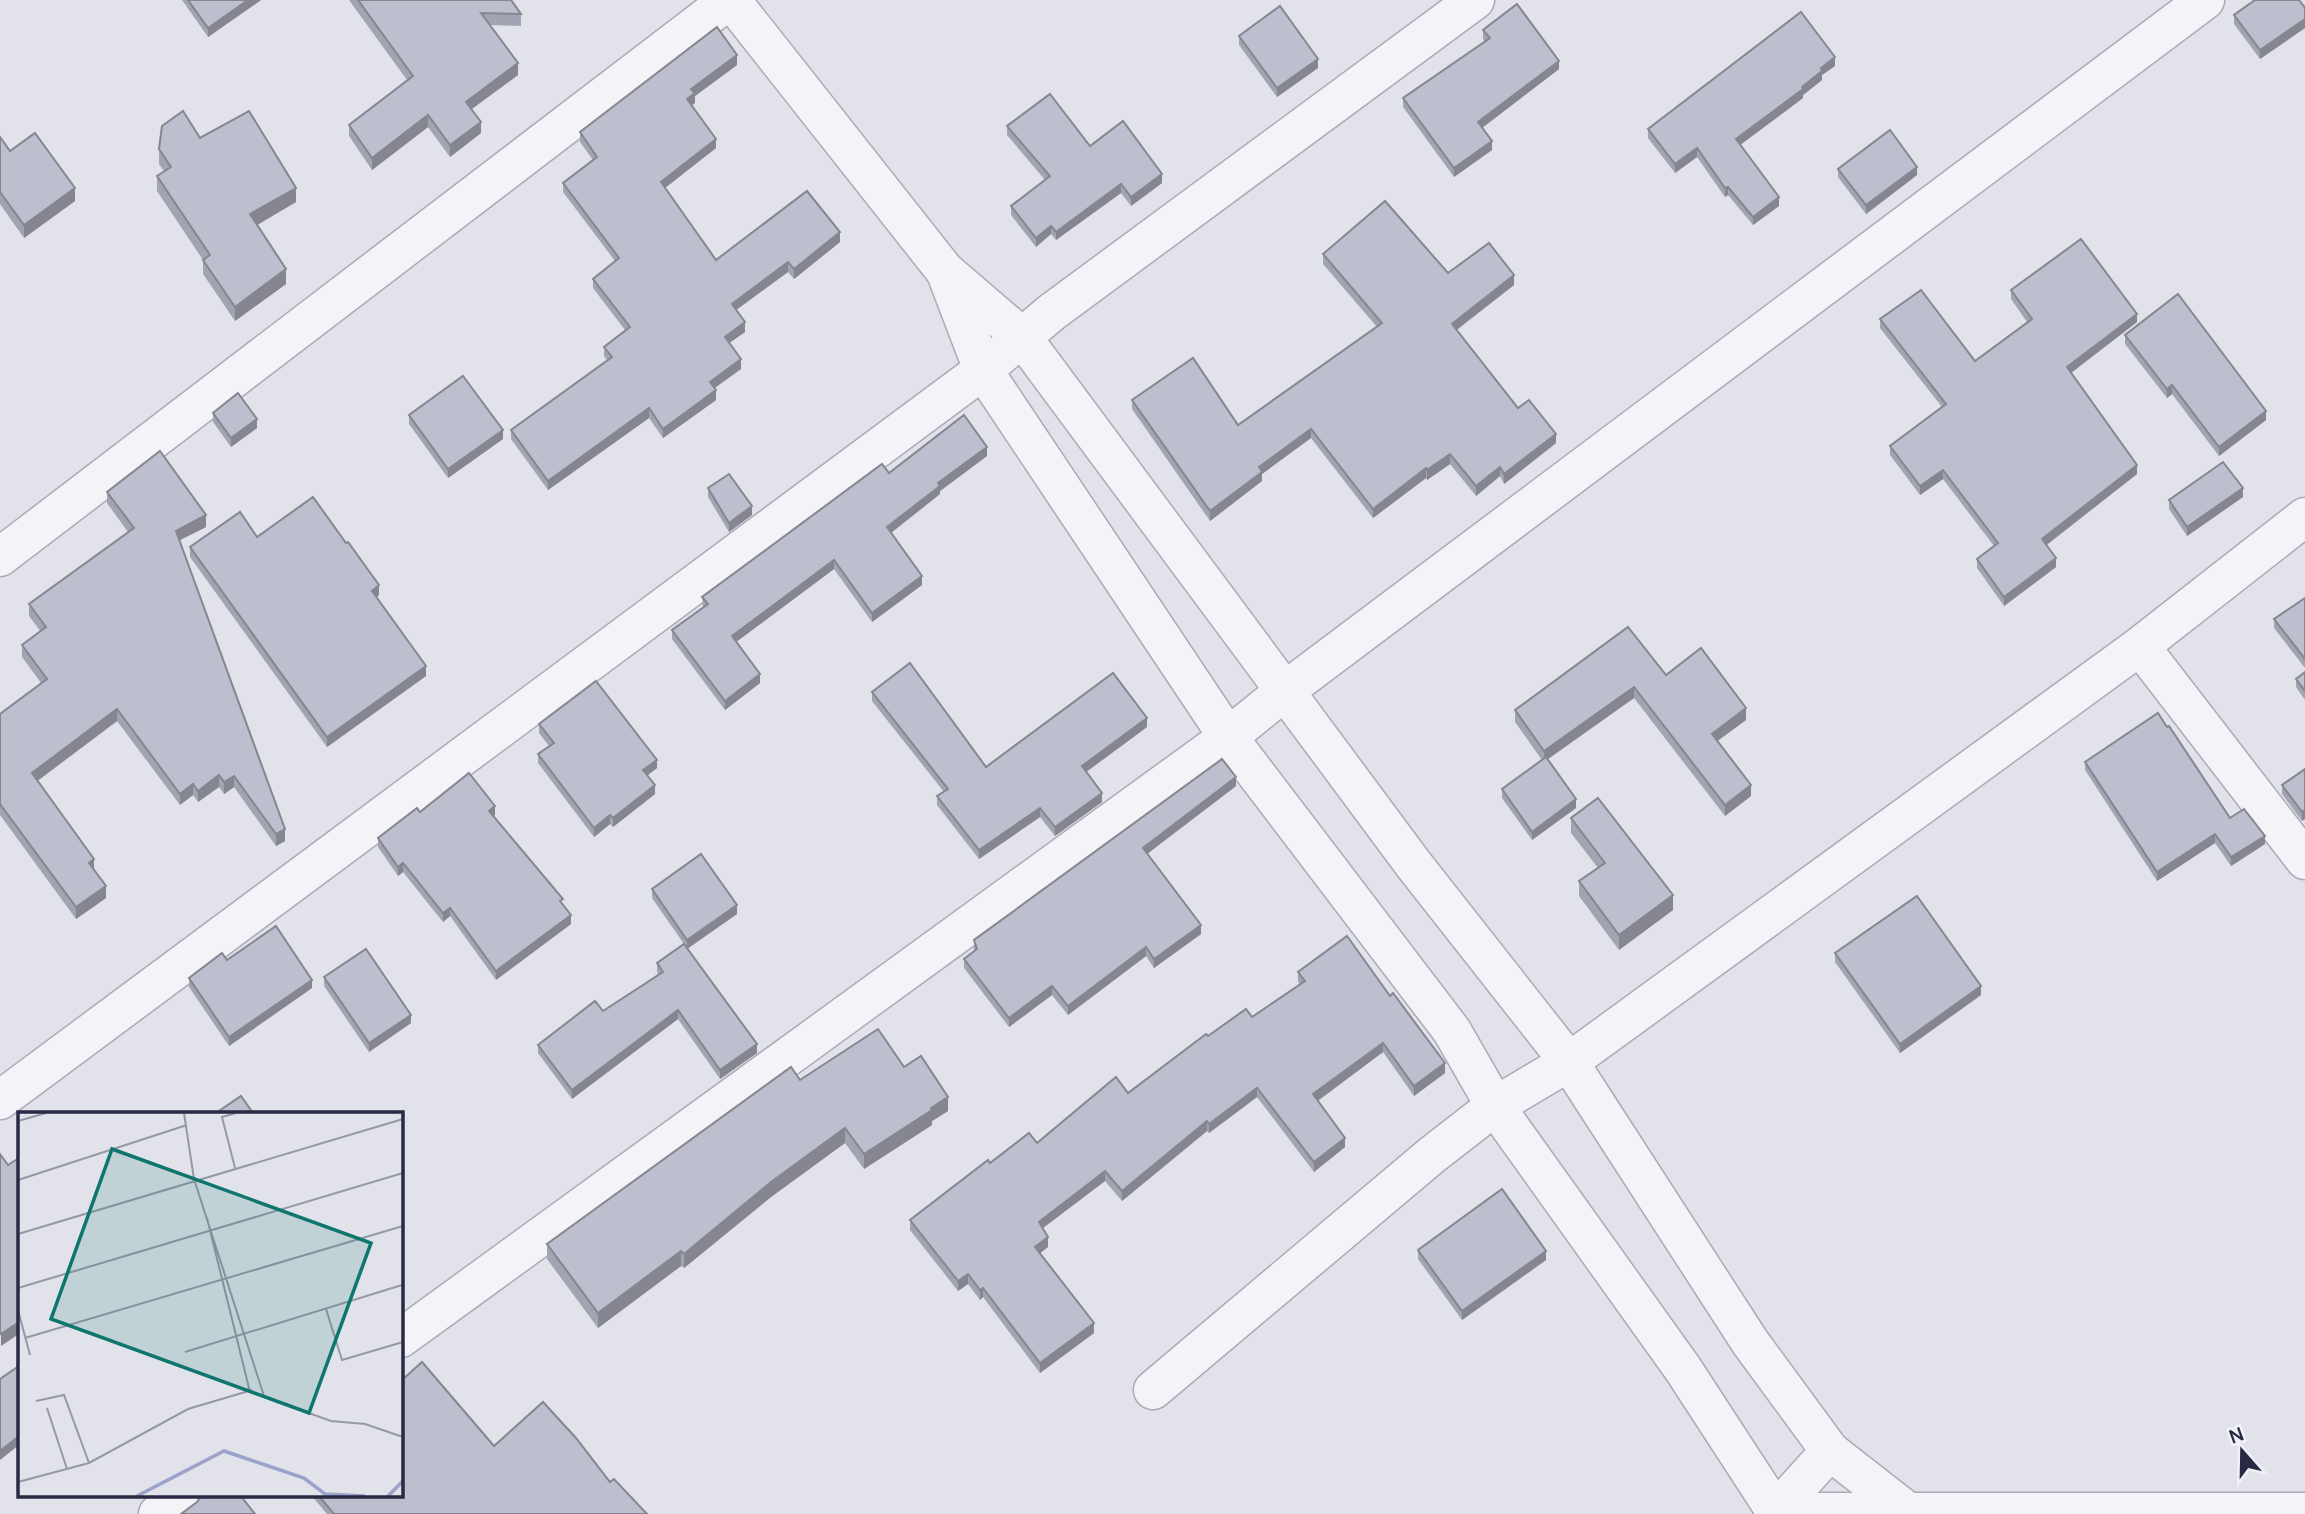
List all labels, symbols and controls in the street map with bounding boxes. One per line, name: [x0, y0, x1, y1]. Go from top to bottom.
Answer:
inset map: [18, 1112, 402, 1496]
north arrow: [2207, 1416, 2277, 1486]
text: N: [2225, 1420, 2247, 1450]

